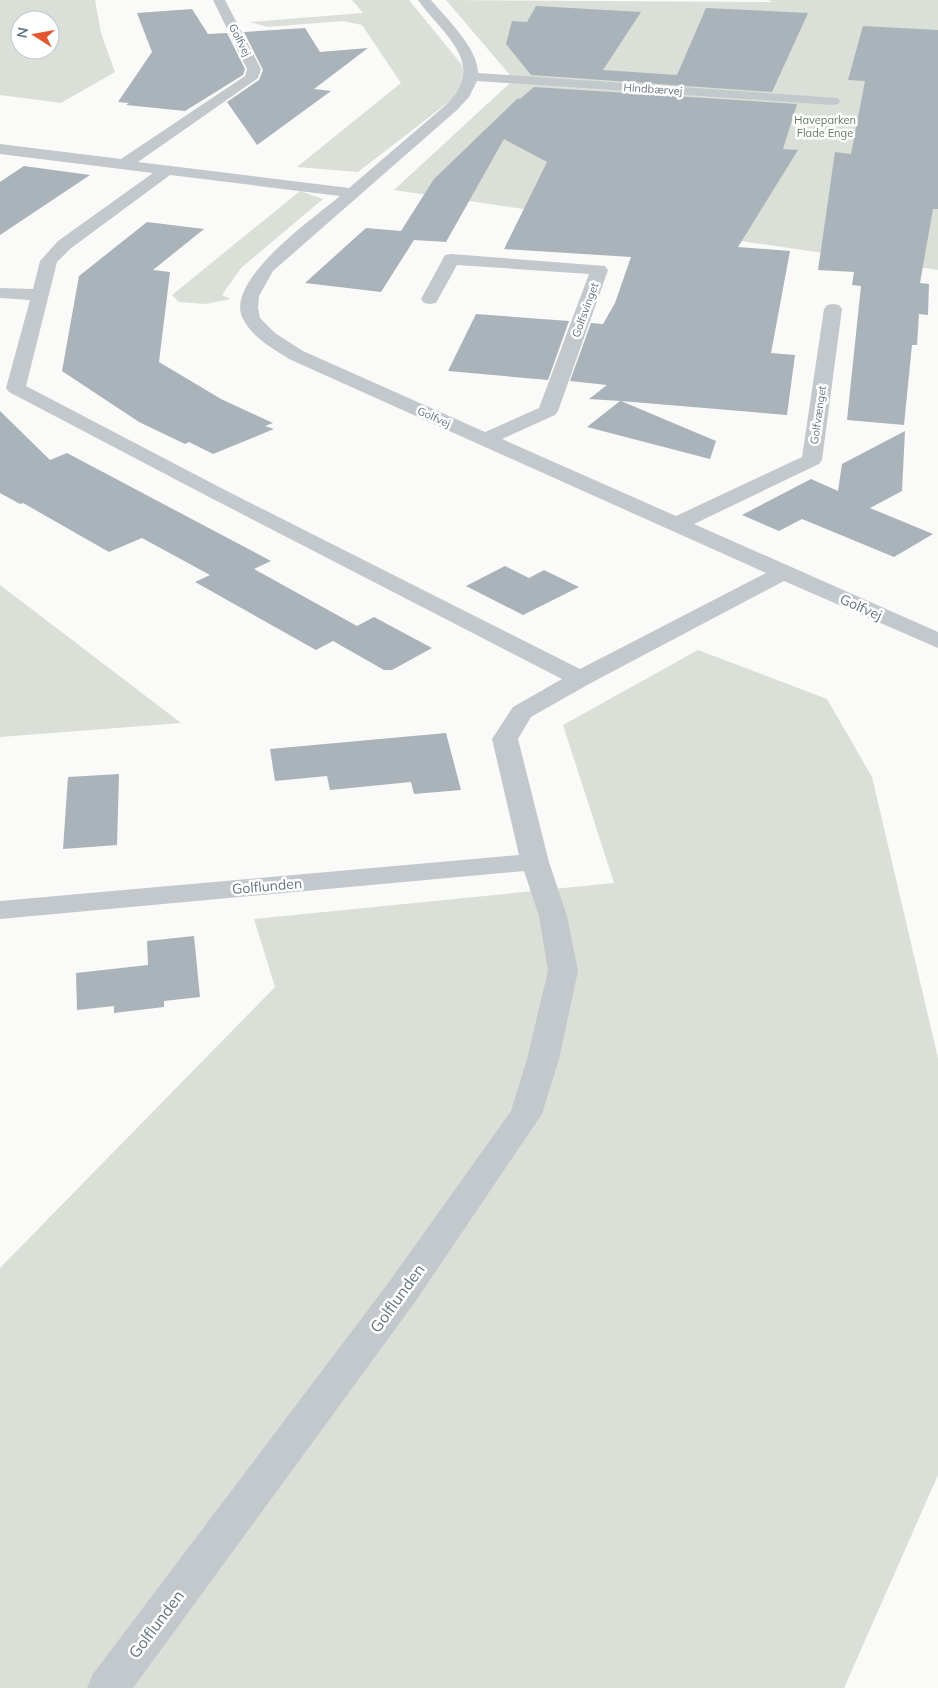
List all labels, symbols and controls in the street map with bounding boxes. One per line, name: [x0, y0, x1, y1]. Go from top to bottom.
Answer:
north arrow: [10, 10, 60, 60]
street label: Golfvej: [226, 21, 254, 59]
text: N: [12, 26, 32, 39]
street label: Hindbærvej: [623, 80, 683, 98]
park label: Haveparken Flade Enge: [794, 113, 856, 140]
street label: Golfsvinget: [569, 281, 601, 339]
street label: Golfvænget: [807, 385, 829, 445]
street label: Golfvej: [415, 403, 453, 431]
street label: Golfvej: [837, 590, 885, 624]
street label: Golflunden: [231, 874, 303, 898]
street label: Golflunden: [365, 1260, 429, 1336]
street label: Golflunden: [124, 1586, 188, 1662]

